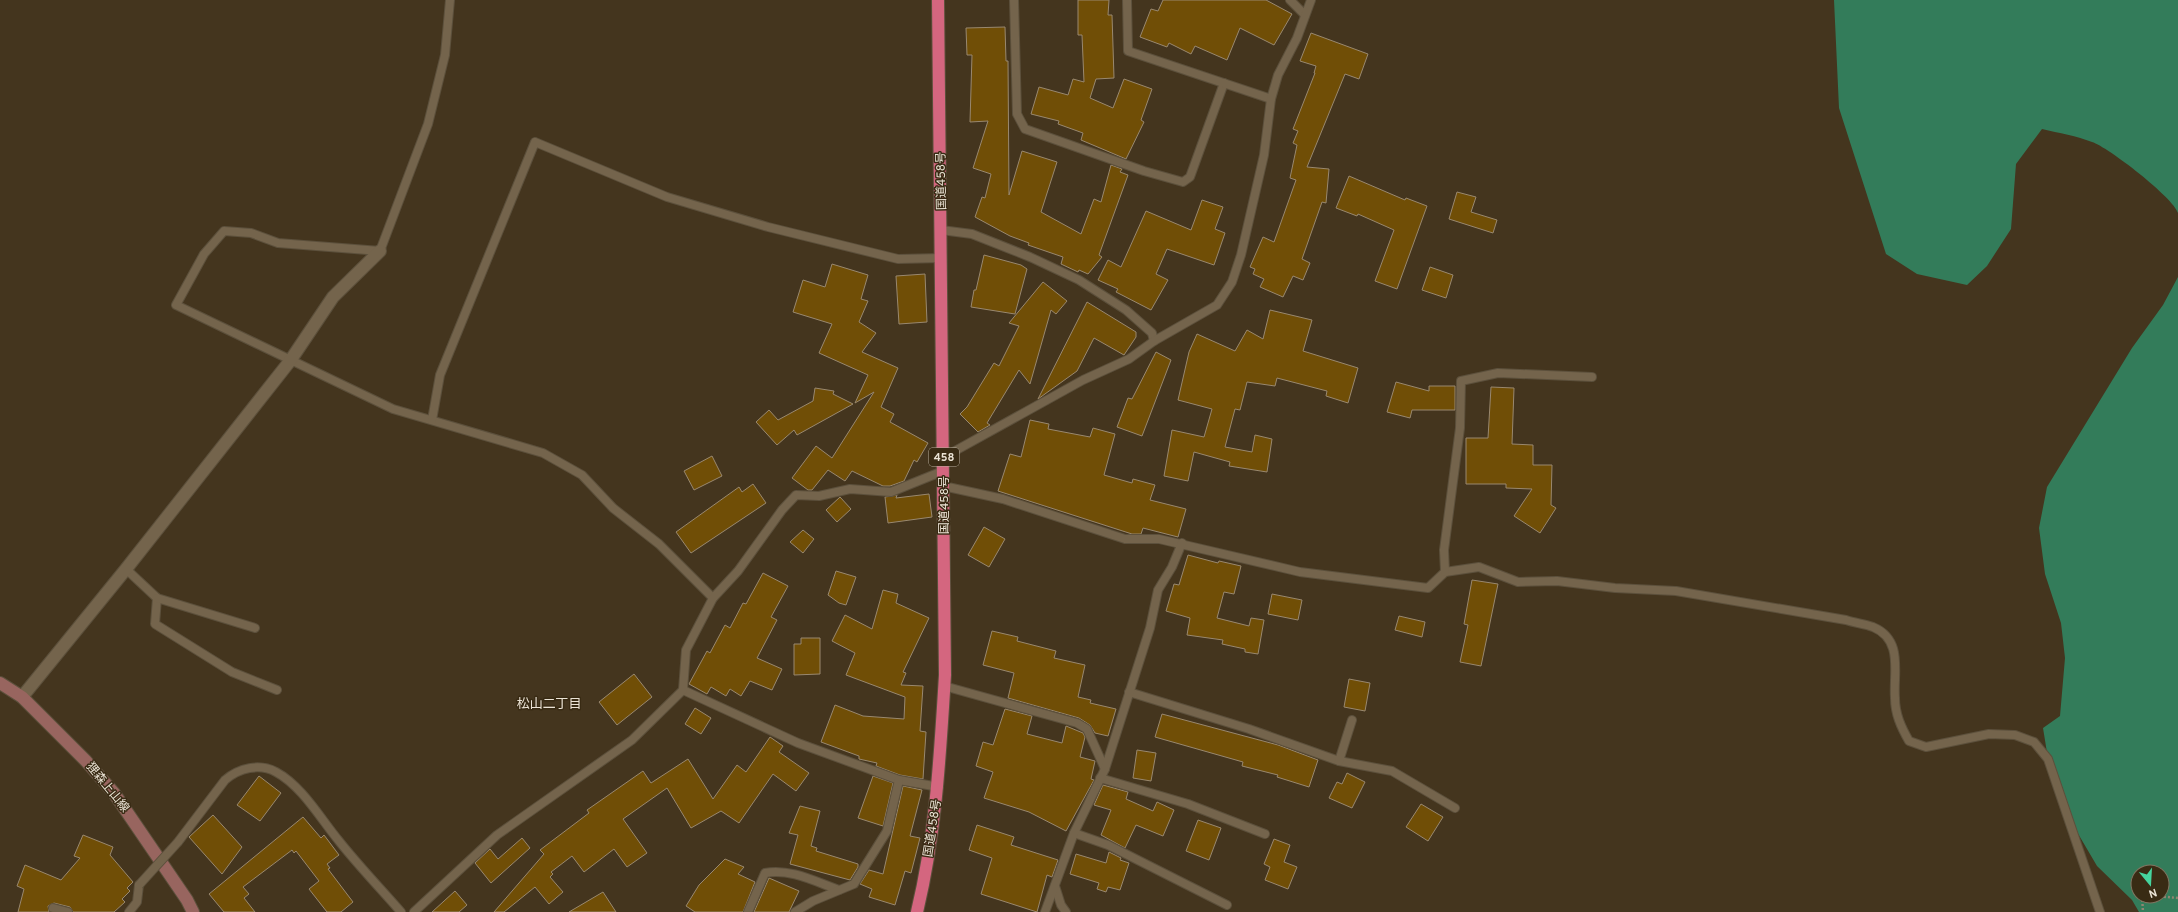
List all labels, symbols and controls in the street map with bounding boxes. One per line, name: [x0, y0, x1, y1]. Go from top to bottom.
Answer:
street label: 国道458号: [933, 152, 951, 210]
road number: 458: [929, 448, 959, 466]
street label: 国道458号: [937, 476, 953, 534]
district label: 松山二丁目: [516, 697, 582, 713]
street label: 狸森上山線: [82, 759, 132, 816]
street label: 国道458号: [921, 798, 945, 858]
north arrow: [2130, 864, 2170, 904]
text: N: [2147, 885, 2159, 900]

